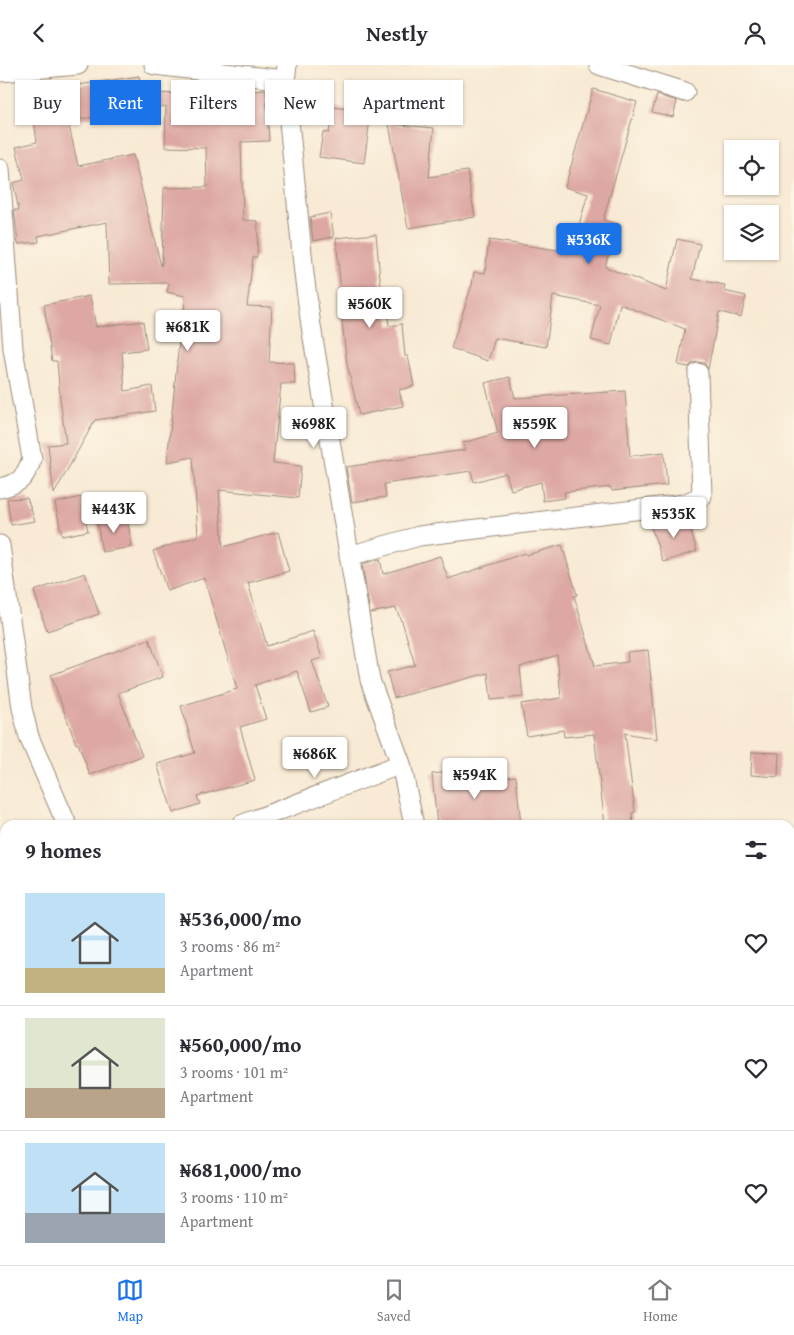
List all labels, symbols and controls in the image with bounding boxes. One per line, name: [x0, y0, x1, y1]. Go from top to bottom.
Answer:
text: Nestly: [366, 17, 428, 49]
icon: back: [25, 19, 53, 47]
icon: person: [741, 19, 769, 47]
chip: Buy: [15, 80, 80, 125]
chip: Rent: [90, 80, 161, 125]
chip: Filters: [171, 80, 255, 125]
chip: New: [265, 80, 334, 125]
chip: Apartment: [344, 80, 463, 125]
map controls: [724, 140, 779, 260]
button: locate: [724, 140, 779, 195]
button: layers: [724, 205, 779, 260]
pin: ₦536K: [554, 223, 624, 265]
text: ₦536K: [567, 227, 611, 251]
pin: ₦560K: [335, 287, 405, 329]
text: ₦560K: [348, 291, 392, 315]
pin: ₦681K: [153, 309, 223, 352]
text: ₦681K: [166, 314, 210, 338]
pin: ₦698K: [279, 407, 349, 449]
pin: ₦559K: [500, 407, 570, 449]
text: ₦698K: [292, 411, 336, 435]
text: ₦559K: [513, 411, 557, 435]
pin: ₦443K: [79, 491, 149, 534]
text: ₦443K: [92, 496, 136, 520]
pin: ₦535K: [639, 497, 709, 539]
text: ₦535K: [652, 501, 696, 525]
pin: ₦686K: [280, 737, 350, 779]
text: ₦686K: [293, 741, 337, 765]
pin: ₦594K: [440, 757, 510, 800]
text: ₦594K: [453, 762, 497, 786]
text: 9 homes: [25, 835, 101, 866]
icon: filters: [742, 836, 770, 864]
text: ₦536,000/mo: [180, 903, 301, 934]
icon: home: [65, 913, 125, 973]
icon: heart: [742, 929, 770, 957]
text: 3 rooms · 86 m²: [180, 934, 280, 958]
text: Apartment: [180, 958, 253, 982]
text: ₦560,000/mo: [180, 1029, 301, 1060]
icon: home: [65, 1038, 125, 1098]
icon: heart: [742, 1054, 770, 1082]
text: 3 rooms · 101 m²: [180, 1060, 288, 1084]
text: Apartment: [180, 1084, 253, 1108]
text: ₦681,000/mo: [180, 1154, 301, 1185]
icon: home: [65, 1163, 125, 1223]
icon: heart: [742, 1179, 770, 1207]
text: 3 rooms · 110 m²: [180, 1185, 288, 1209]
text: Apartment: [180, 1209, 253, 1233]
tab: Map: [116, 1276, 144, 1326]
tab: Saved: [377, 1276, 411, 1326]
tab: Home: [643, 1276, 678, 1326]

